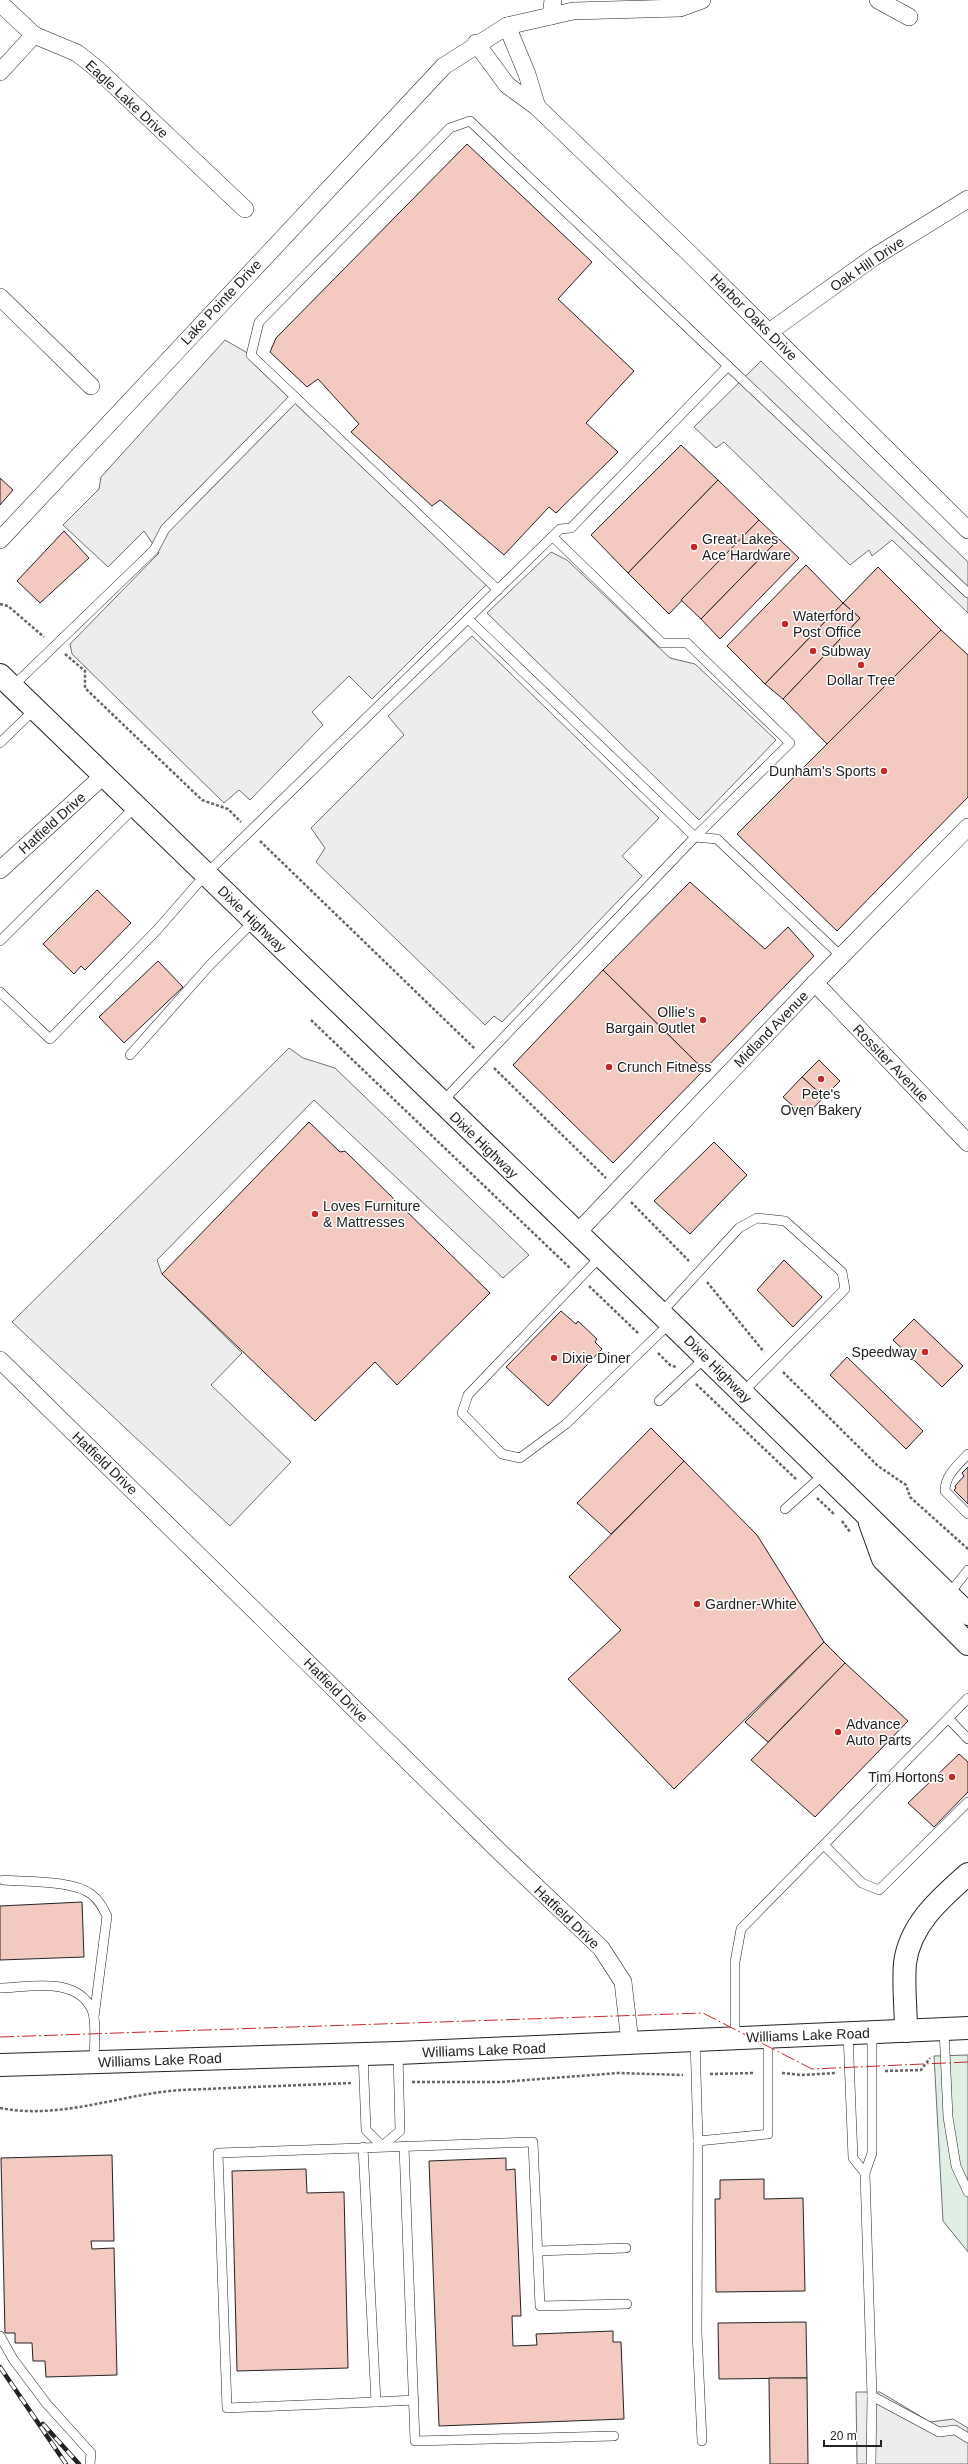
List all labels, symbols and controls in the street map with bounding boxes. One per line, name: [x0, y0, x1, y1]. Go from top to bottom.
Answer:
street label: Eagle Lake Drive: [83, 57, 172, 141]
street label: Oak Hill Drive: [827, 233, 907, 295]
street label: Lake Pointe Drive: [177, 256, 265, 348]
street label: Harbor Oaks Drive: [707, 270, 801, 364]
place label: Great Lakes Ace Hardware: [702, 531, 791, 563]
marker: Great Lakes Ace Hardware: [689, 542, 699, 552]
place label: Waterford Post Office: [793, 608, 861, 640]
marker: Waterford Post Office: [780, 619, 790, 629]
place label: Subway: [821, 643, 871, 659]
marker: Subway: [808, 646, 818, 656]
marker: Dollar Tree: [856, 660, 866, 670]
place label: Dollar Tree: [827, 672, 895, 688]
place label: Dunham's Sports: [769, 763, 876, 779]
marker: Dunham's Sports: [879, 766, 889, 776]
street label: Hatfield Drive: [15, 789, 89, 857]
street label: Dixie Highway: [215, 882, 289, 956]
street label: Midland Avenue: [731, 988, 811, 1070]
place label: Ollie's Bargain Outlet: [606, 1004, 695, 1036]
marker: Ollie's Bargain Outlet: [698, 1015, 708, 1025]
street label: Rossiter Avenue: [850, 1021, 932, 1105]
place label: Crunch Fitness: [617, 1059, 711, 1075]
marker: Crunch Fitness: [604, 1062, 614, 1072]
marker: Pete's Oven Bakery: [816, 1074, 826, 1084]
place label: Pete's Oven Bakery: [781, 1086, 861, 1118]
street label: Dixie Highway: [447, 1108, 521, 1182]
place label: Loves Furniture & Mattresses: [323, 1198, 420, 1230]
marker: Loves Furniture & Mattresses: [310, 1209, 320, 1219]
street label: Dixie Highway: [681, 1332, 755, 1406]
place label: Speedway: [852, 1344, 917, 1360]
marker: Speedway: [920, 1347, 930, 1357]
place label: Dixie Diner: [562, 1350, 631, 1366]
marker: Dixie Diner: [549, 1353, 559, 1363]
street label: Hatfield Drive: [69, 1428, 141, 1498]
place label: Gardner-White: [705, 1596, 797, 1612]
marker: Gardner-White: [692, 1599, 702, 1609]
street label: Hatfield Drive: [301, 1655, 372, 1726]
place label: Advance Auto Parts: [846, 1716, 911, 1748]
marker: Advance Auto Parts: [833, 1727, 843, 1737]
place label: Tim Hortons: [868, 1769, 944, 1785]
marker: Tim Hortons: [947, 1772, 957, 1782]
street label: Hatfield Drive: [531, 1882, 603, 1952]
street label: Williams Lake Road: [746, 2025, 870, 2045]
street label: Williams Lake Road: [422, 2040, 546, 2060]
street label: Williams Lake Road: [98, 2050, 222, 2070]
scale bar: [824, 2422, 881, 2448]
text: 20 m: [830, 2429, 857, 2443]

